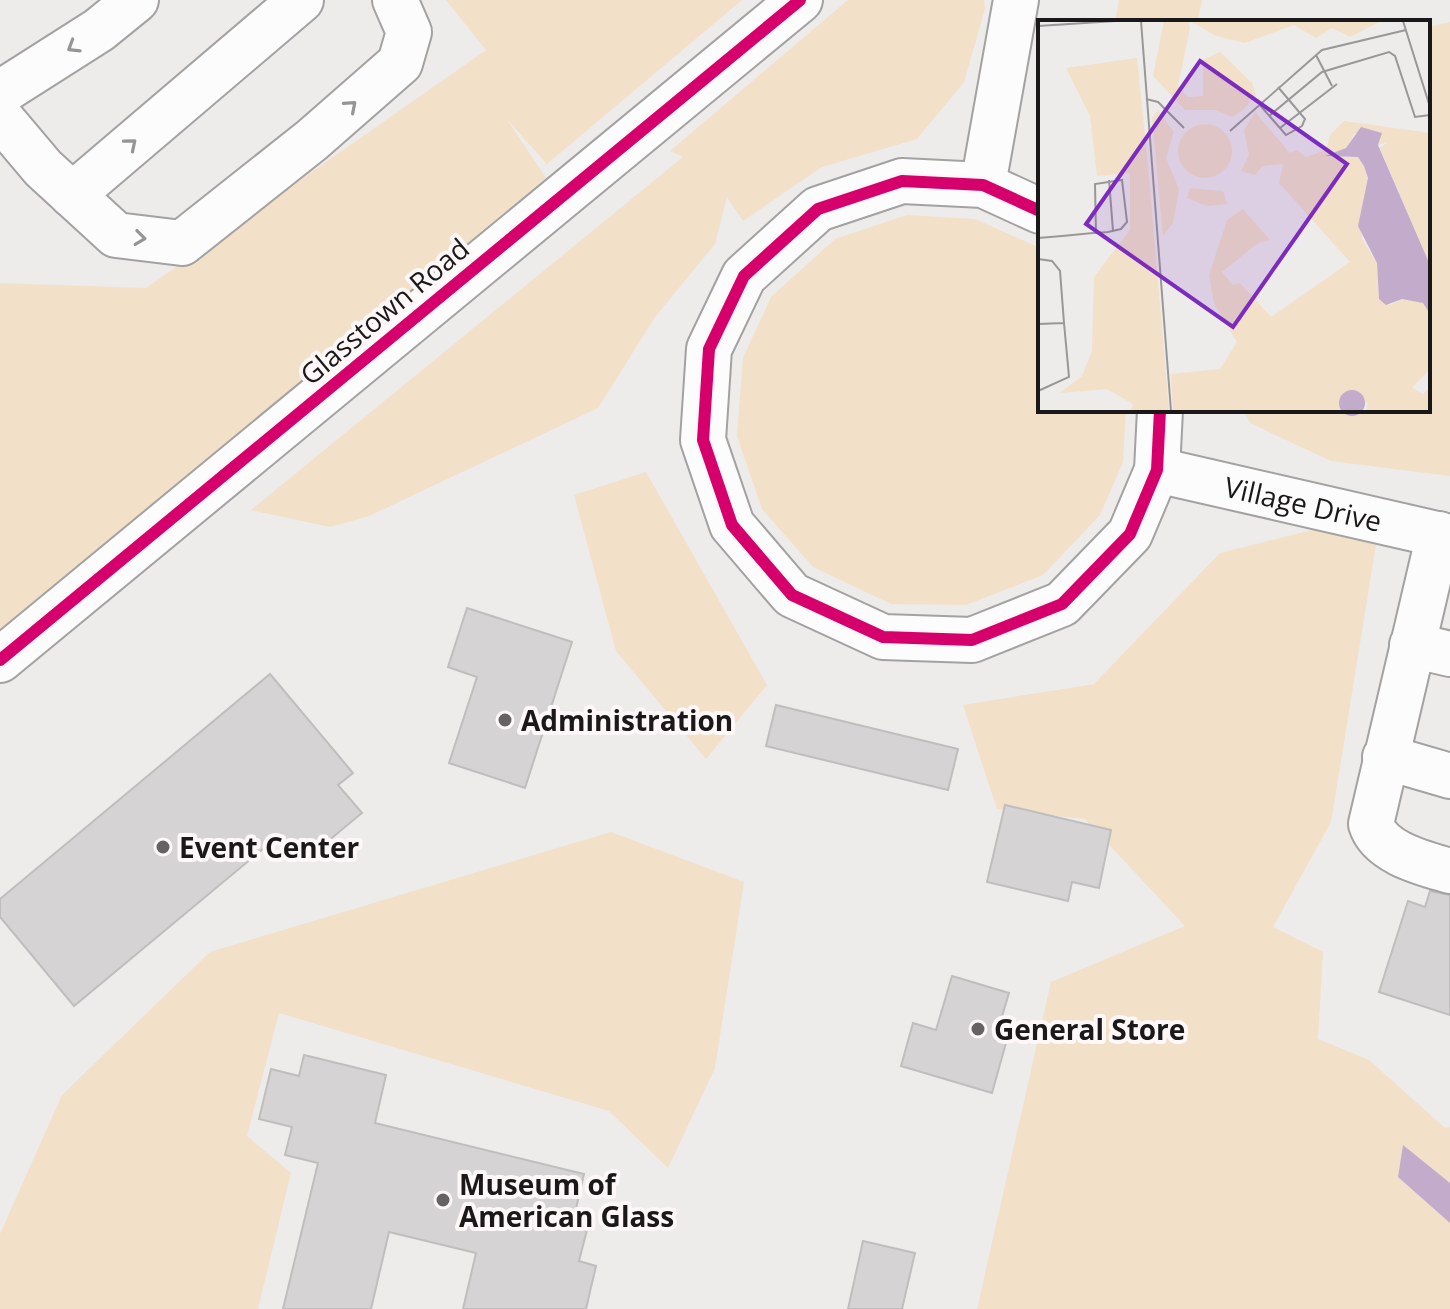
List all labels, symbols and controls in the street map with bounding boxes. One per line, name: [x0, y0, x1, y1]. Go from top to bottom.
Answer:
inset map: [1038, 20, 1430, 412]
one-way arrow: [67, 37, 82, 52]
one-way arrow: [342, 101, 357, 116]
one-way arrow: [122, 139, 137, 154]
one-way arrow: [134, 229, 147, 246]
street label: Glasstown Road: [292, 229, 476, 393]
street label: Village Drive: [1221, 467, 1386, 540]
place label: Administration: [521, 701, 733, 739]
marker: Administration: [496, 711, 514, 729]
place label: Event Center: [179, 828, 359, 866]
marker: Event Center: [154, 838, 172, 856]
place label: General Store: [994, 1010, 1185, 1048]
marker: General Store: [969, 1020, 987, 1038]
place label: Museum of American Glass: [459, 1165, 674, 1235]
marker: Museum of American Glass: [434, 1191, 452, 1209]

